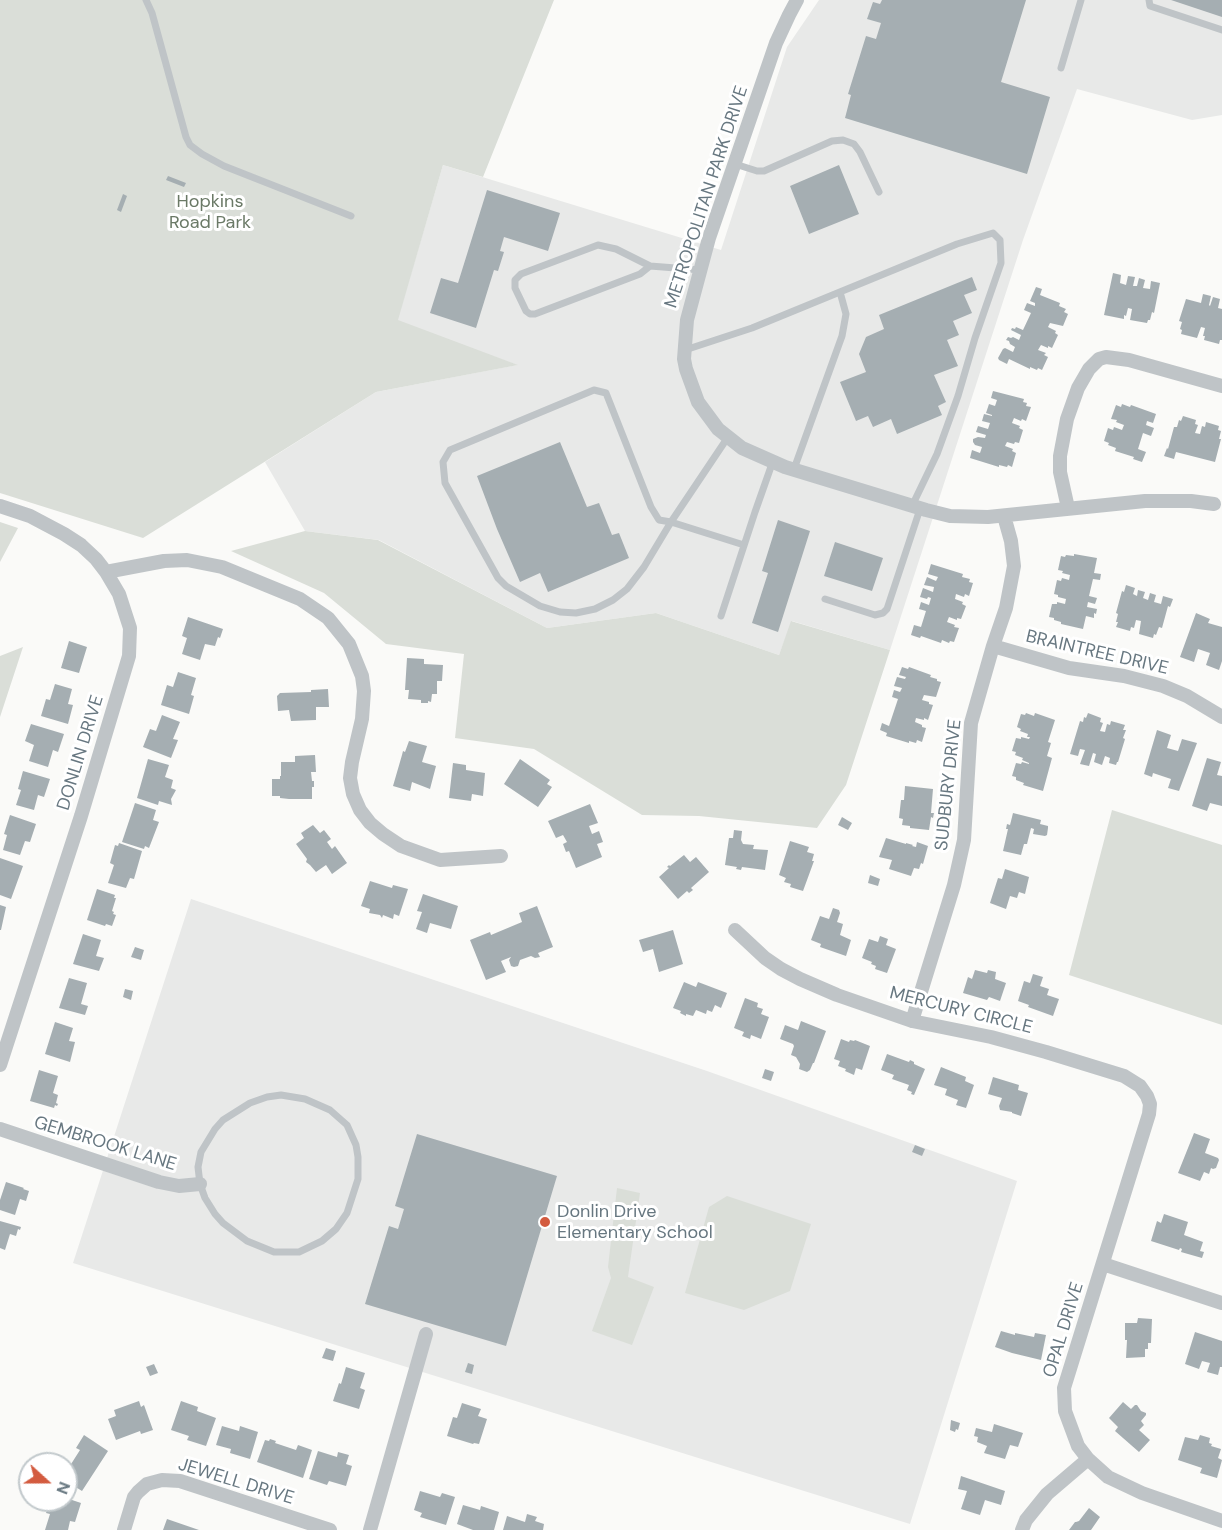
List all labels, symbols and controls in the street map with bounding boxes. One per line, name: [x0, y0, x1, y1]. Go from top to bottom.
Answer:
street label: METROPOLITAN PARK DRIVE: [661, 83, 753, 311]
park label: Hopkins Road Park: [169, 191, 251, 234]
street label: BRAINTREE DRIVE: [1024, 626, 1170, 680]
street label: DONLIN DRIVE: [53, 693, 109, 813]
street label: SUDBURY DRIVE: [931, 718, 967, 852]
street label: MERCURY CIRCLE: [887, 983, 1035, 1039]
street label: GEMBROOK LANE: [31, 1112, 179, 1176]
place label: Donlin Drive Elementary School: [557, 1201, 713, 1244]
marker: Donlin Drive Elementary School: [538, 1215, 552, 1229]
street label: OPAL DRIVE: [1039, 1280, 1089, 1380]
north arrow: [18, 1452, 78, 1512]
street label: JEWELL DRIVE: [175, 1454, 297, 1510]
text: N: [52, 1479, 75, 1497]

